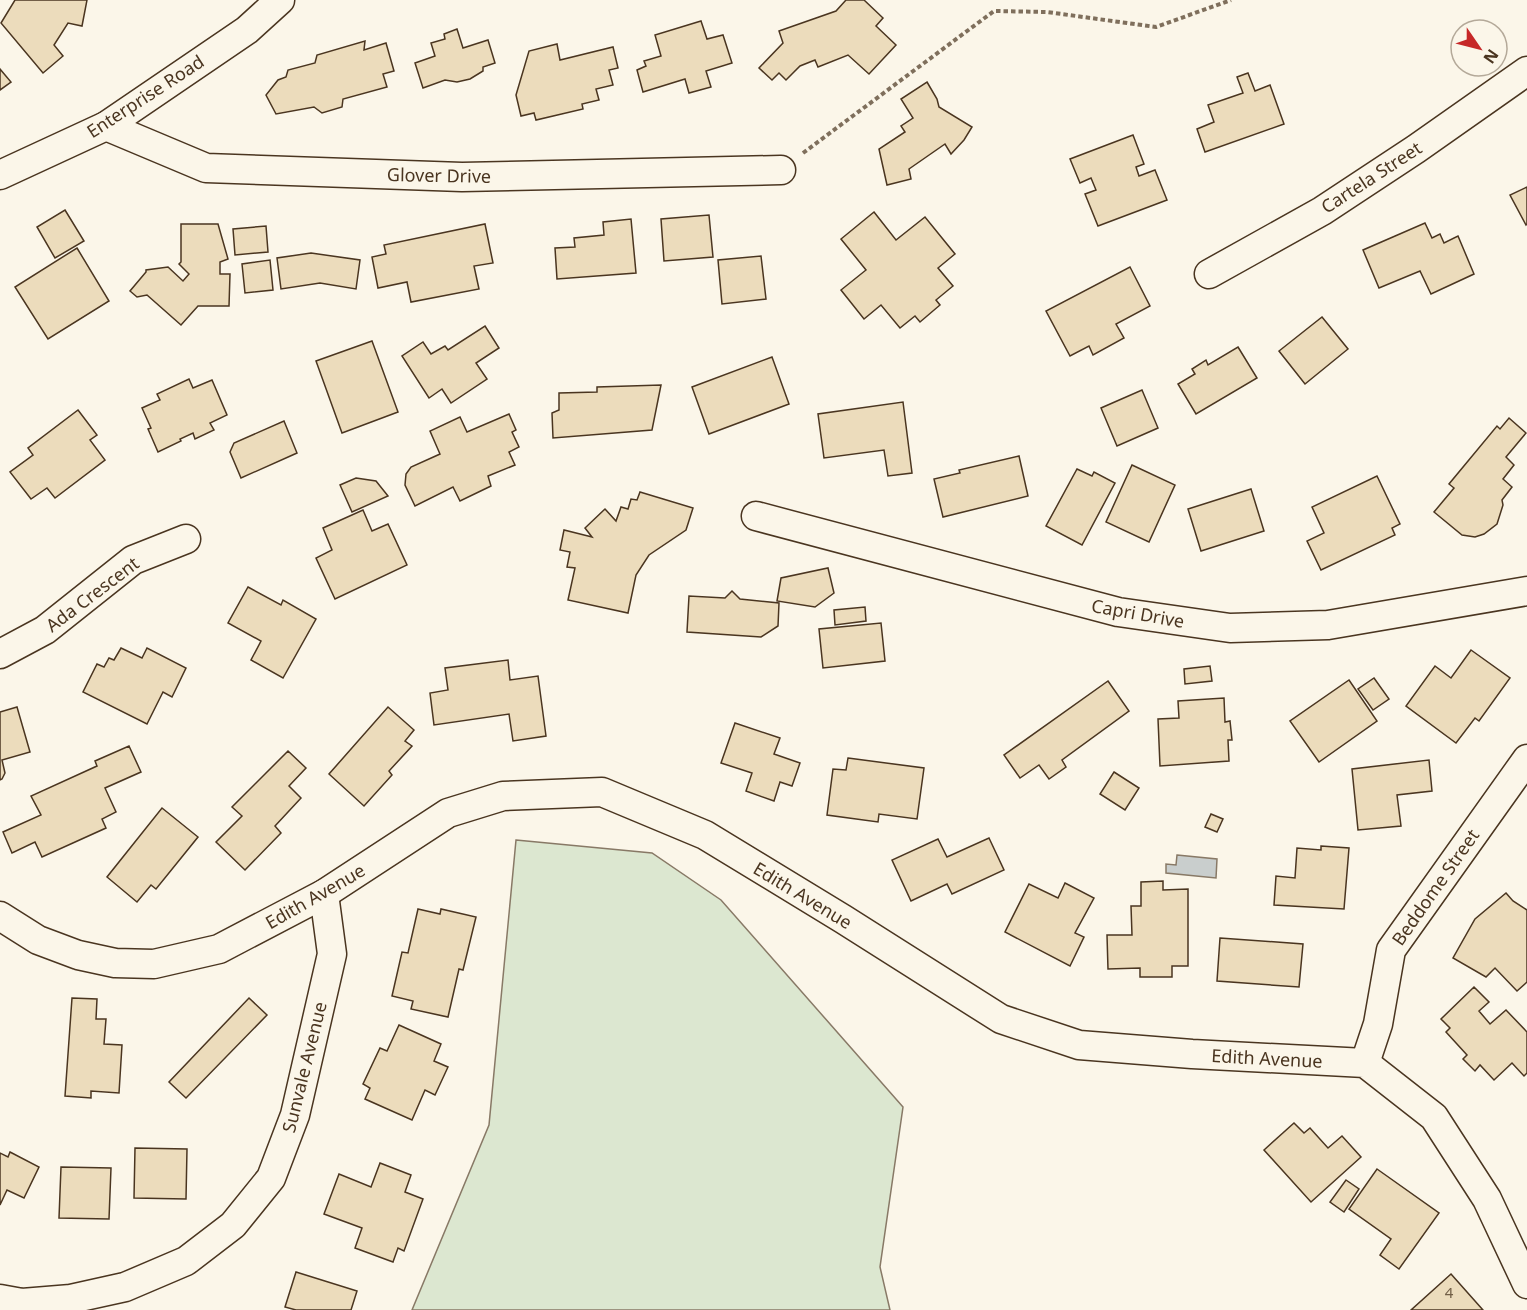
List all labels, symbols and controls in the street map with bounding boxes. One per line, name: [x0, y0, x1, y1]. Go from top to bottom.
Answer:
north arrow: [1449, 18, 1509, 78]
text: N: [1479, 45, 1504, 68]
street label: Enterprise Road: [82, 49, 208, 143]
street label: Cartela Street: [1316, 135, 1426, 218]
street label: Glover Drive: [387, 162, 491, 188]
street label: Ada Crescent: [40, 551, 144, 637]
street label: Capri Drive: [1090, 593, 1186, 633]
street label: Beddome Street: [1386, 824, 1484, 950]
street label: Edith Avenue: [749, 856, 857, 934]
street label: Edith Avenue: [261, 858, 369, 934]
street label: Sunvale Avenue: [276, 999, 332, 1135]
street label: Edith Avenue: [1211, 1043, 1323, 1073]
house number: 4: [1445, 1282, 1454, 1302]

